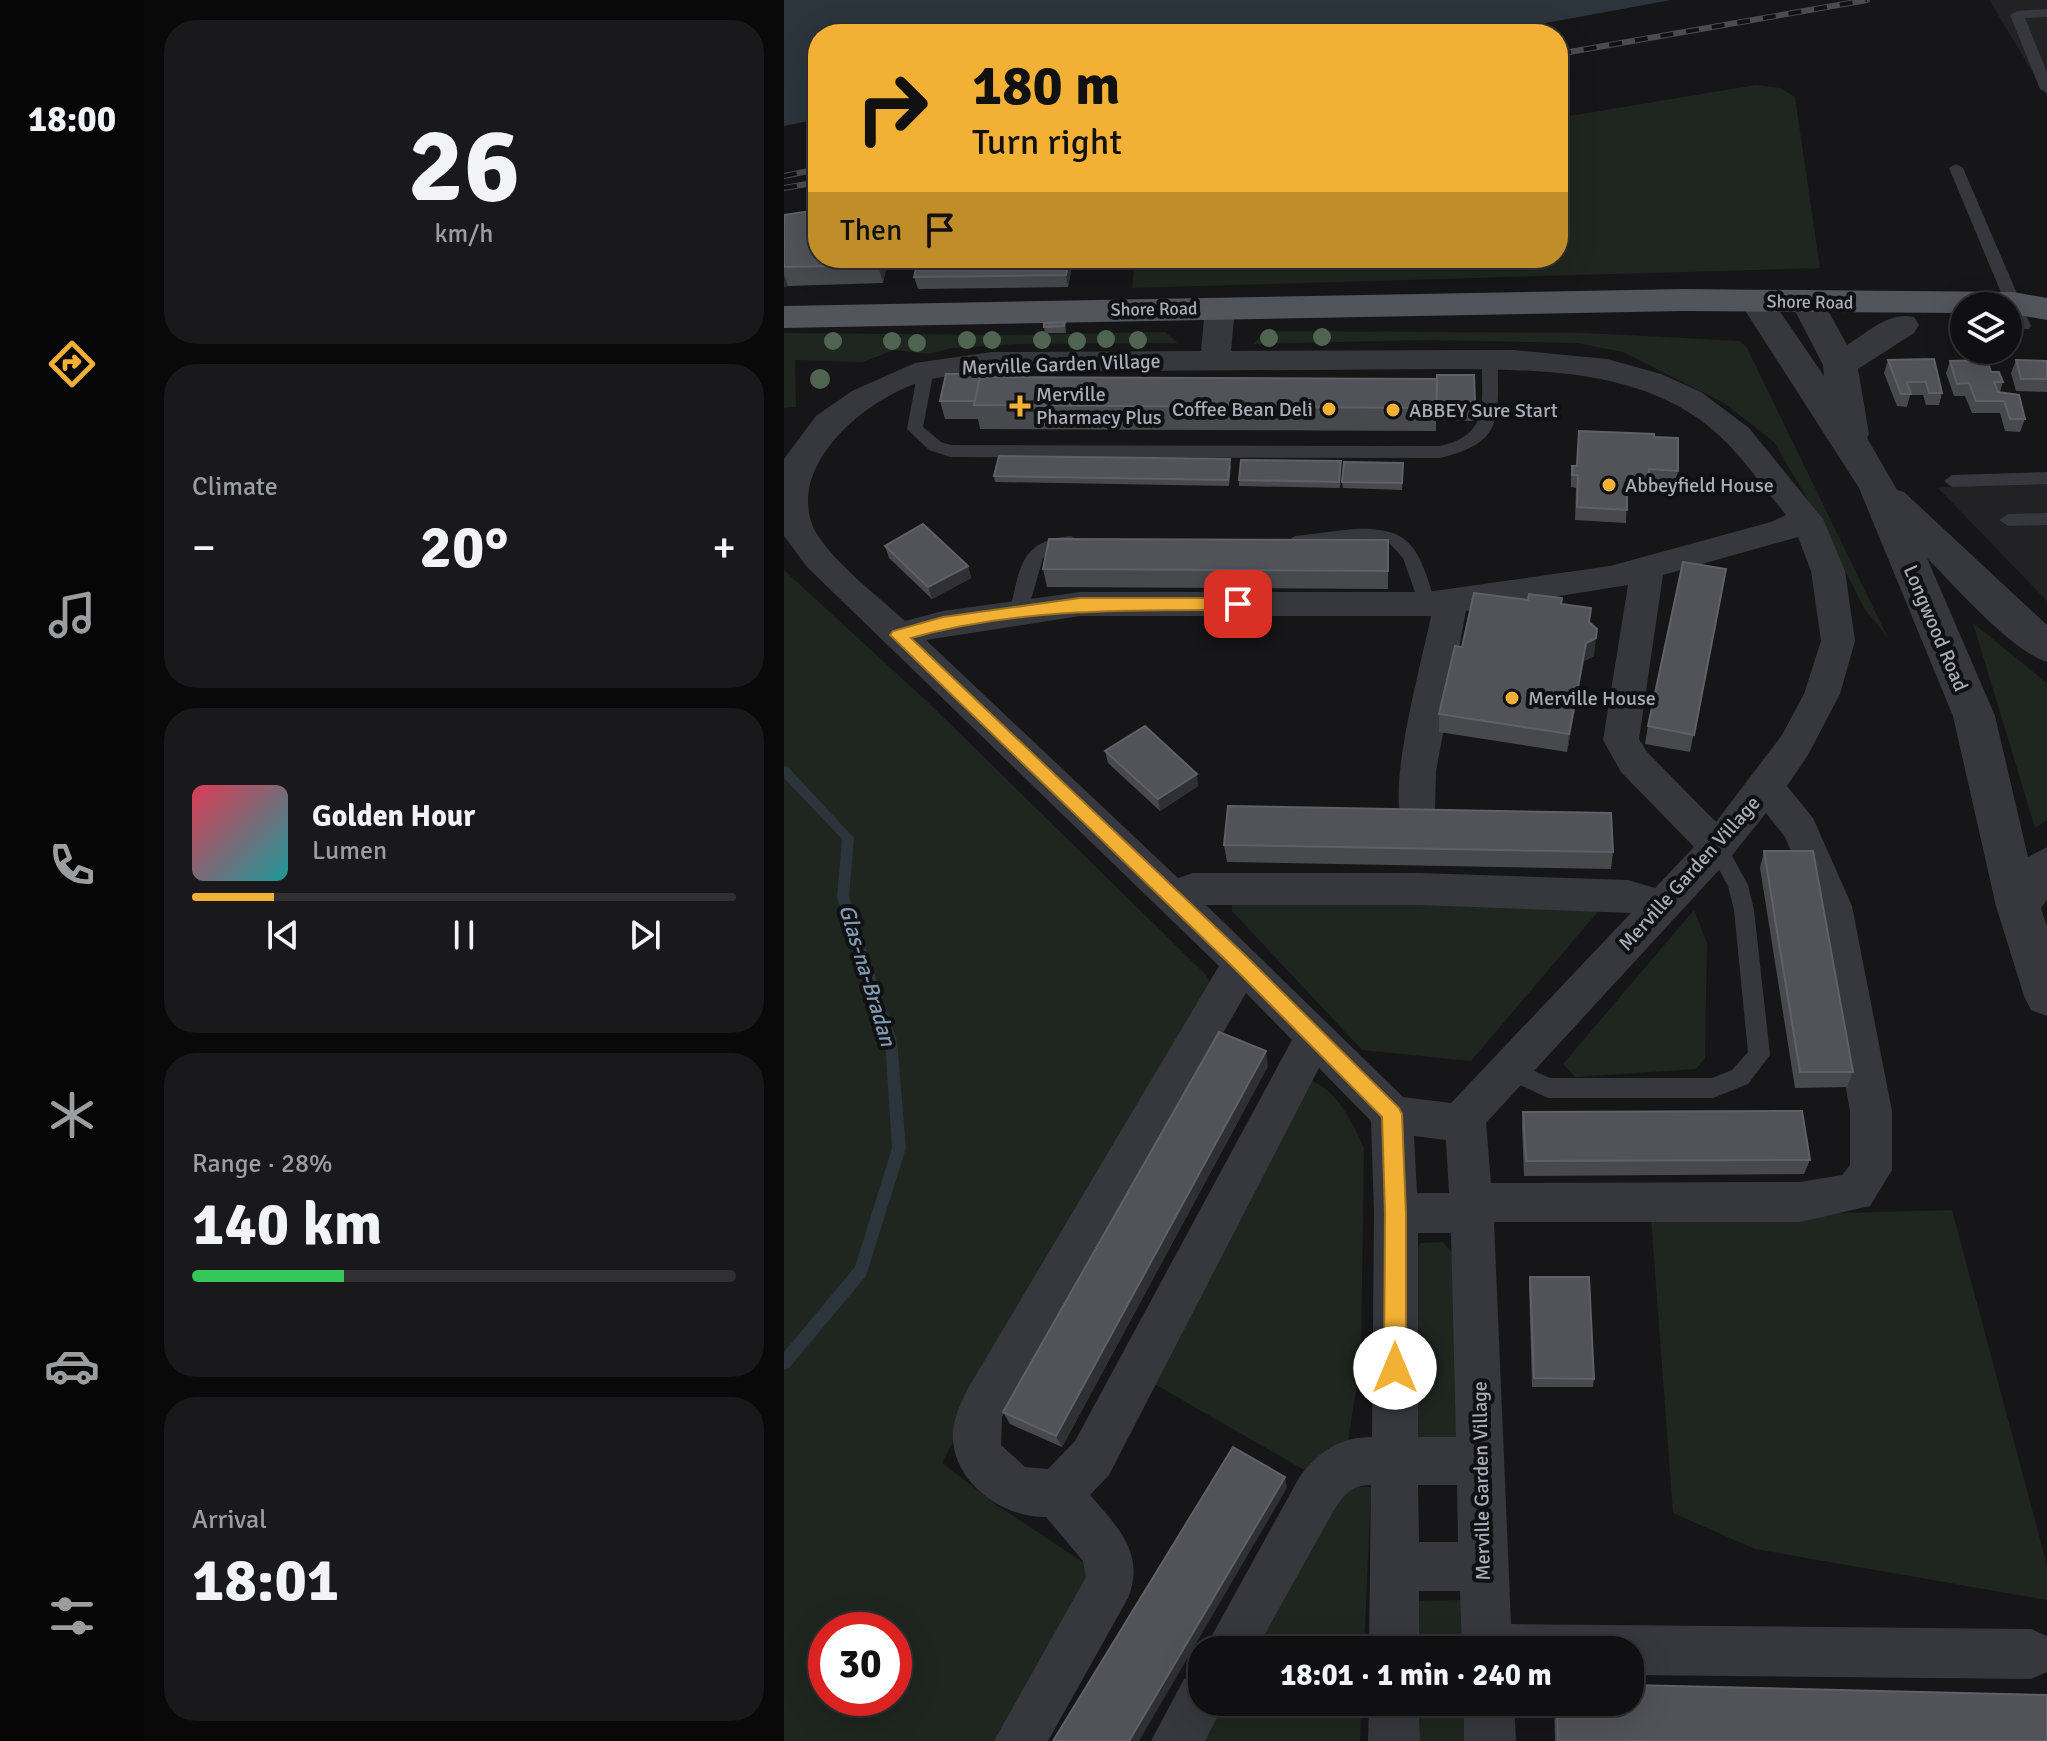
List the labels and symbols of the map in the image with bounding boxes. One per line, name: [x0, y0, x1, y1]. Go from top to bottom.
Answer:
street label: Shore Road: [1766, 290, 1854, 314]
street label: Shore Road: [1110, 297, 1198, 321]
street label: Merville Garden Village: [961, 349, 1161, 380]
place label: Merville Pharmacy Plus: [1036, 382, 1162, 430]
marker: Merville Pharmacy Plus: [1011, 397, 1029, 415]
place label: Coffee Bean Deli: [1172, 397, 1313, 422]
place label: ABBEY Sure Start: [1409, 398, 1558, 423]
marker: Coffee Bean Deli: [1320, 400, 1338, 418]
marker: ABBEY Sure Start: [1384, 401, 1402, 419]
place label: Abbeyfield House: [1625, 473, 1774, 498]
marker: Abbeyfield House: [1600, 476, 1618, 494]
street label: Longwood Road: [1898, 561, 1973, 695]
pin: [1204, 570, 1272, 638]
place label: Merville House: [1528, 686, 1656, 711]
marker: Merville House: [1503, 689, 1521, 707]
street label: Merville Garden Village: [1613, 791, 1765, 956]
water label: Glas-na-Bradan: [833, 901, 902, 1050]
position arrow: [1353, 1326, 1437, 1410]
street label: Merville Garden Village: [1467, 1381, 1496, 1581]
speed limit sign: 30: [808, 1612, 912, 1716]

